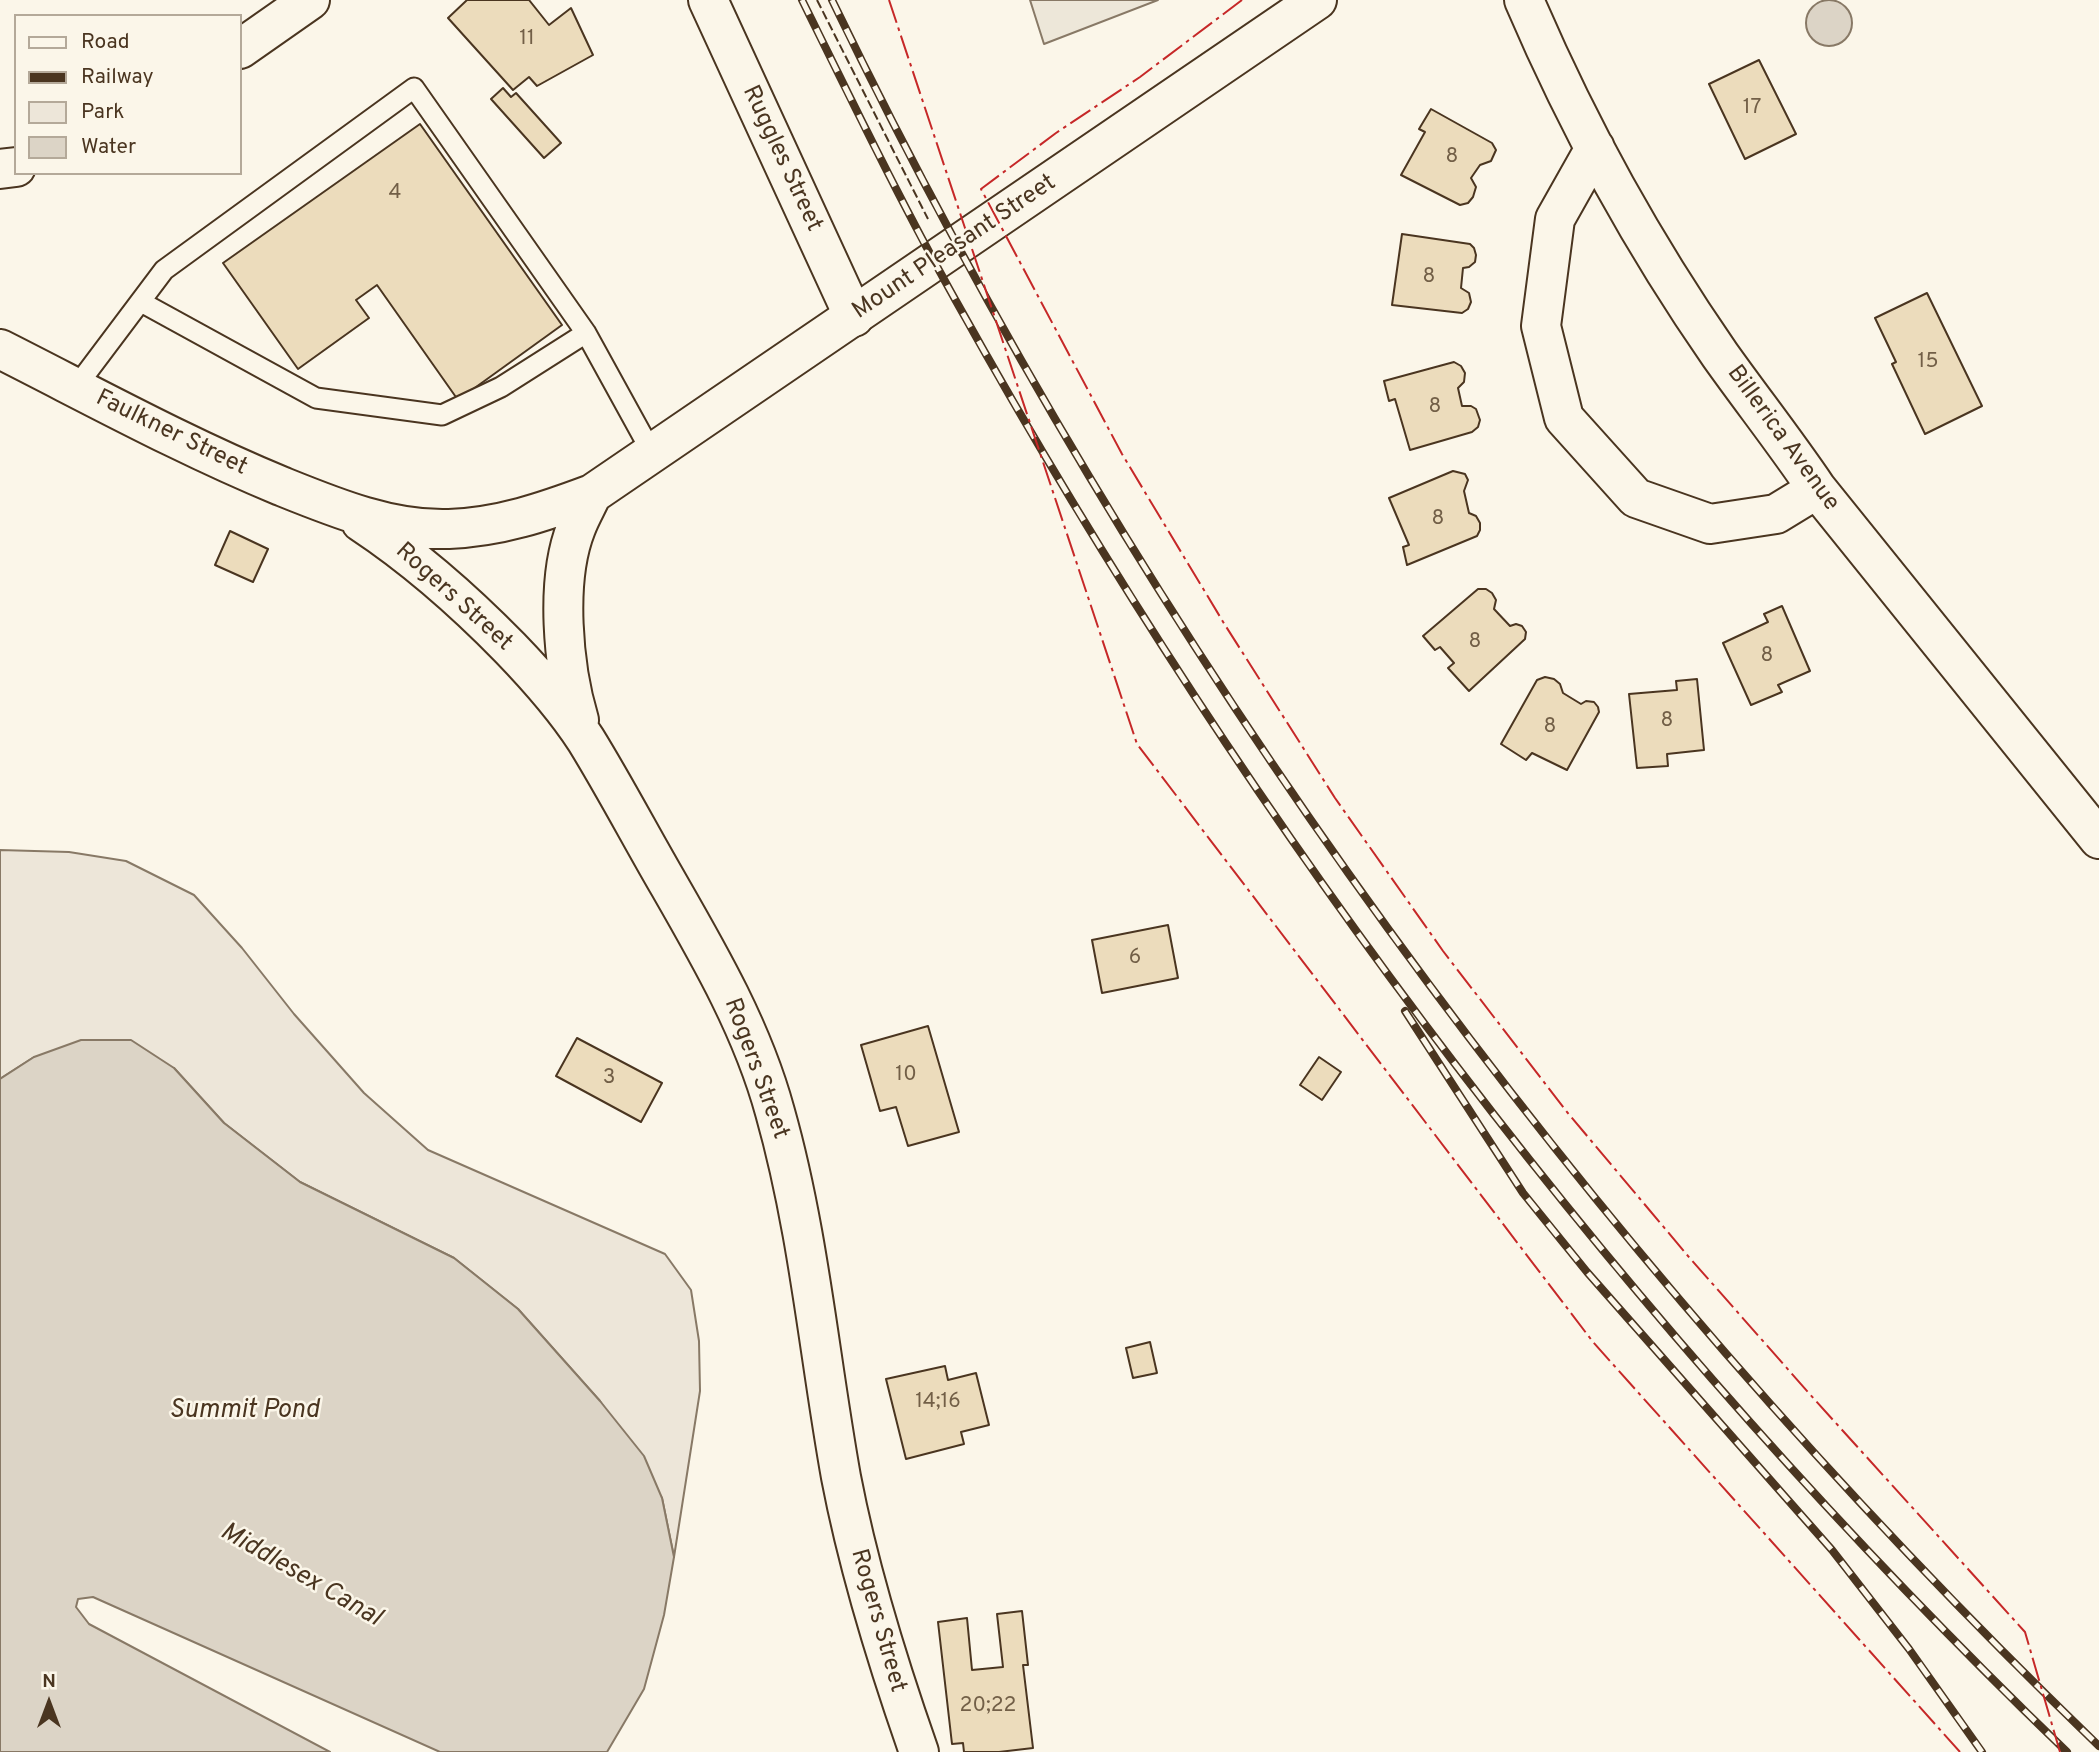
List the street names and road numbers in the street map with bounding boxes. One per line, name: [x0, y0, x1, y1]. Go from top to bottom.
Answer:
street label: Ruggles Street: [735, 81, 827, 237]
street label: Mount Pleasant Street: [848, 169, 1062, 327]
street label: Billerica Avenue: [1719, 361, 1845, 517]
street label: Faulkner Street: [91, 385, 251, 483]
street label: Rogers Street: [388, 538, 518, 658]
street label: Rogers Street: [716, 995, 794, 1143]
street label: Rogers Street: [843, 1546, 911, 1696]

